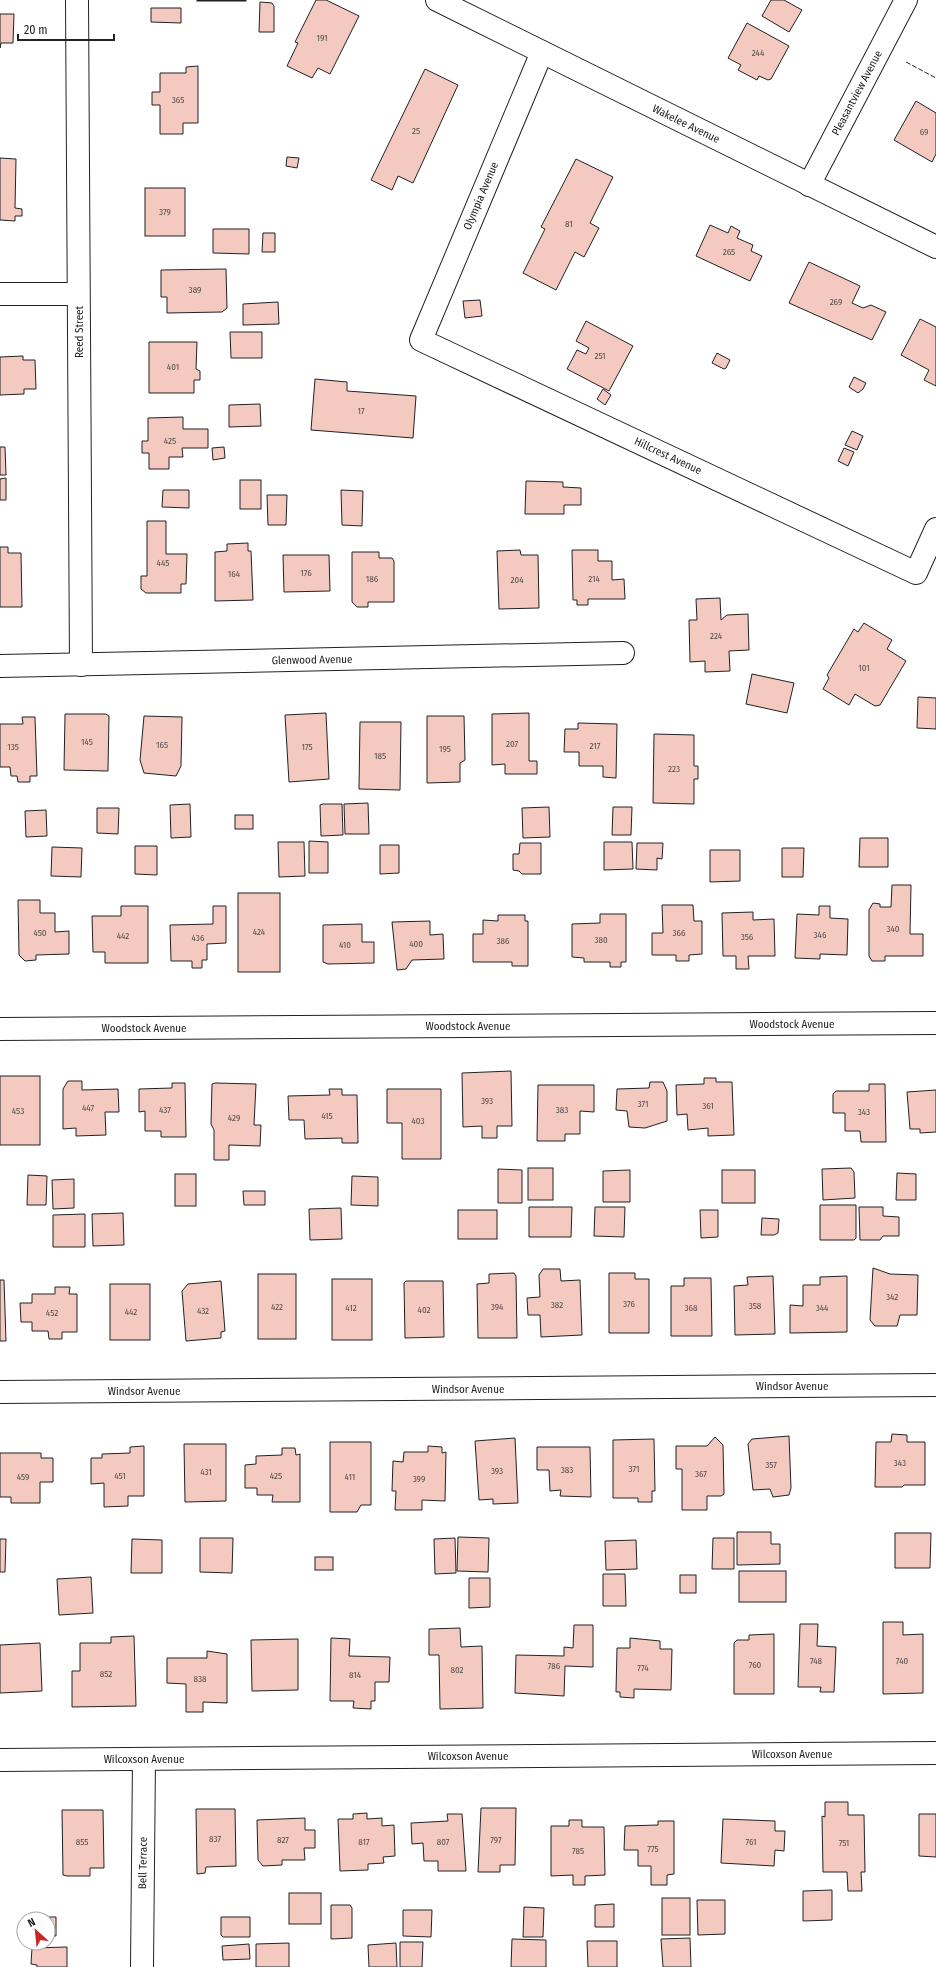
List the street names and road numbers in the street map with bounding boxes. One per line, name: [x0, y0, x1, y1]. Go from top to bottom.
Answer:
street label: Pleasantview Avenue: [829, 48, 885, 138]
street label: Wakelee Avenue: [650, 102, 722, 146]
street label: Olympia Avenue: [461, 160, 501, 232]
street label: Reed Street: [73, 305, 86, 358]
street label: Hillcrest Avenue: [632, 435, 704, 477]
street label: Glenwood Avenue: [272, 653, 352, 667]
street label: Woodstock Avenue: [750, 1018, 835, 1031]
street label: Woodstock Avenue: [426, 1020, 511, 1033]
street label: Woodstock Avenue: [102, 1022, 187, 1035]
street label: Windsor Avenue: [756, 1380, 828, 1393]
street label: Windsor Avenue: [432, 1383, 504, 1396]
street label: Windsor Avenue: [108, 1385, 180, 1398]
street label: Wilcoxson Avenue: [752, 1748, 832, 1761]
street label: Wilcoxson Avenue: [428, 1750, 508, 1763]
street label: Wilcoxson Avenue: [104, 1753, 184, 1766]
street label: Bell Terrace: [136, 1837, 150, 1889]

